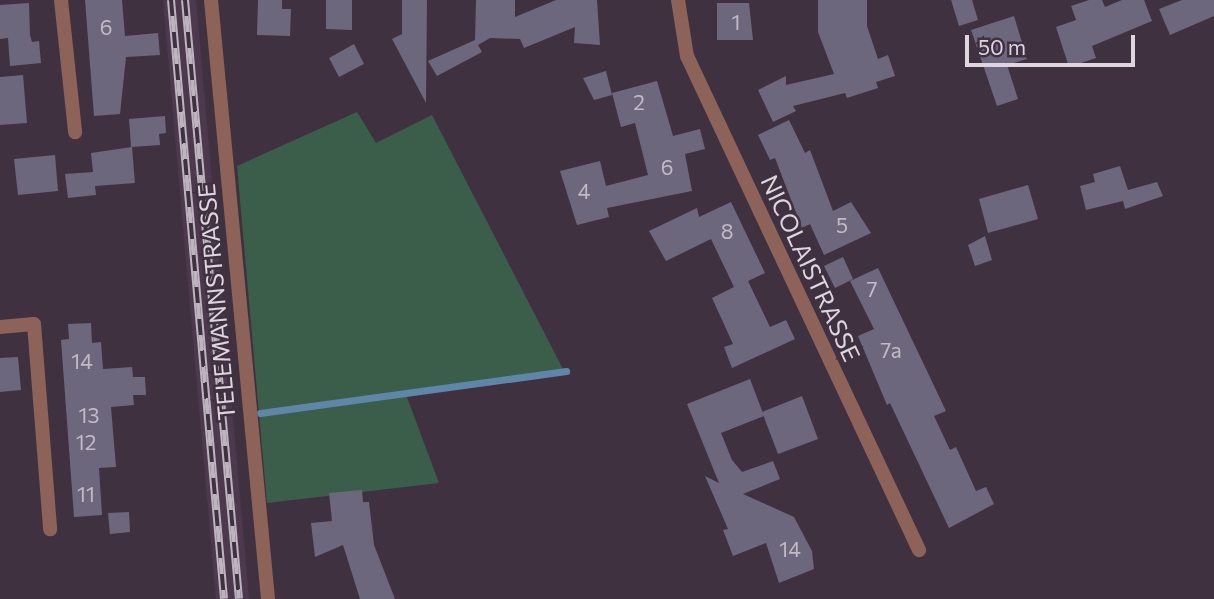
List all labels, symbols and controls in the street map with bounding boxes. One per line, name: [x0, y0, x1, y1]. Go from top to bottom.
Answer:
house number: 1: [732, 9, 740, 35]
house number: 6: [100, 14, 112, 40]
scale bar: [969, 21, 1139, 65]
text: 50 m: [978, 34, 1026, 59]
house number: 2: [633, 89, 645, 115]
house number: 6: [661, 154, 673, 180]
street label: NICOLAISTRASSE: [755, 170, 867, 366]
house number: 4: [578, 178, 590, 204]
street label: TELEMANNSTRASSE: [191, 182, 241, 422]
house number: 5: [836, 212, 848, 238]
house number: 8: [721, 218, 733, 244]
house number: 7: [866, 276, 878, 302]
house number: 7a: [880, 337, 902, 363]
house number: 14: [71, 348, 93, 374]
house number: 13: [79, 402, 99, 428]
house number: 12: [76, 429, 96, 455]
house number: 11: [77, 481, 95, 507]
house number: 14: [779, 536, 801, 562]

